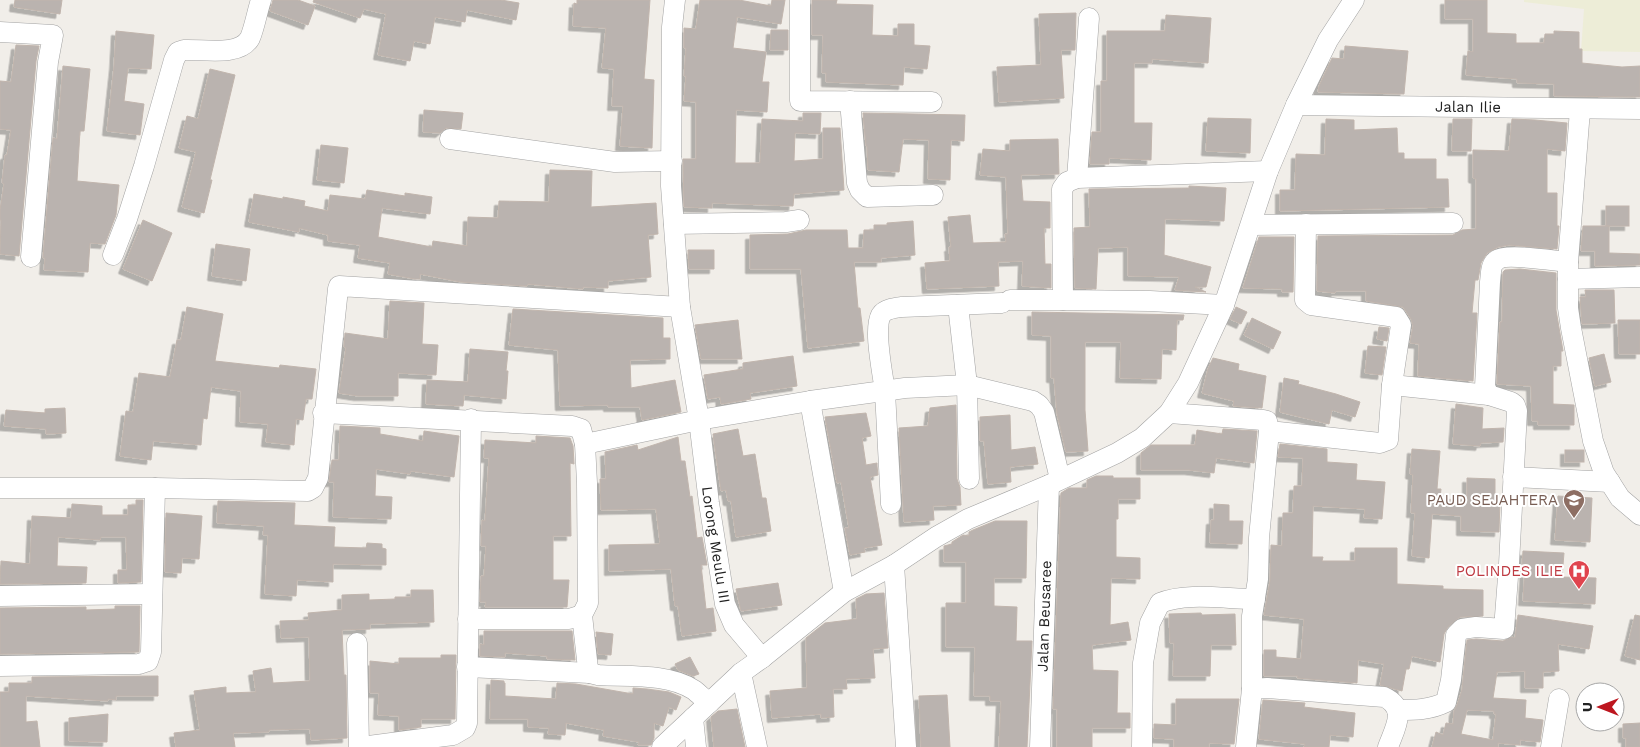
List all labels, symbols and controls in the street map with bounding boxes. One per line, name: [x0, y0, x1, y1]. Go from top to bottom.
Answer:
street label: Jalan Ilie: [1435, 98, 1501, 116]
street label: Lorong Meulu III: [698, 485, 734, 604]
school or university icon: PAUD SEJAHTERA: [1562, 488, 1586, 519]
place label: PAUD SEJAHTERA: [1427, 491, 1558, 509]
hospital icon: POLINDES ILIE: [1567, 559, 1591, 590]
street label: Jalan Beusaree: [1034, 560, 1055, 672]
place label: POLINDES ILIE: [1456, 562, 1563, 580]
north arrow: [1575, 682, 1625, 732]
text: U: [1579, 702, 1595, 712]

